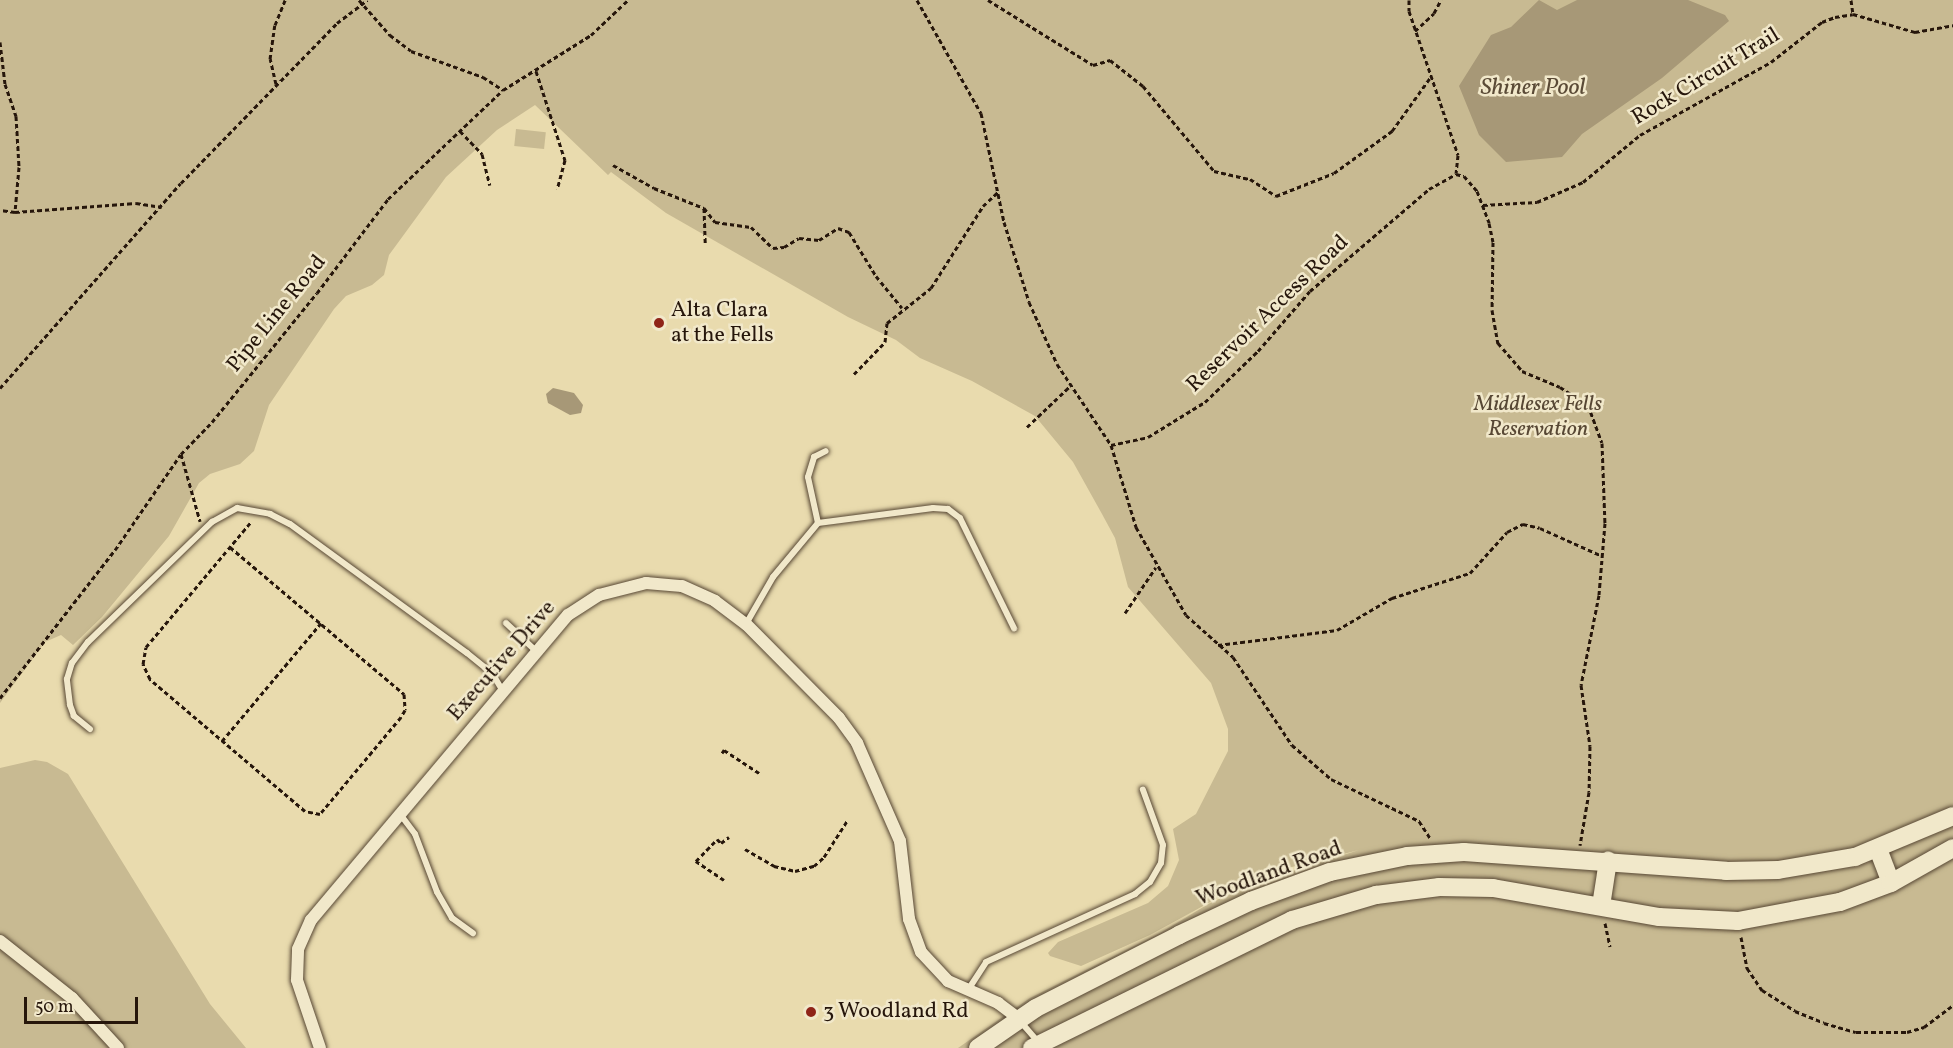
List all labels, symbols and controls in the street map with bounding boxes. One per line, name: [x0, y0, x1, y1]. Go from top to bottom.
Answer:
street label: Rock Circuit Trail: [1627, 22, 1785, 132]
water label: Shiner Pool: [1481, 75, 1585, 103]
street label: Reservoir Access Road: [1181, 230, 1355, 398]
street label: Pipe Line Road: [222, 250, 332, 378]
place label: Alta Clara at the Fells: [671, 297, 774, 348]
marker: Alta Clara at the Fells: [652, 316, 666, 330]
park label: Middlesex Fells Reservation: [1474, 391, 1602, 442]
street label: Executive Drive: [442, 595, 562, 727]
street label: Woodland Road: [1192, 835, 1346, 913]
scale bar: [27, 985, 141, 1023]
text: 50 m: [35, 995, 74, 1020]
place label: 3 Woodland Rd: [823, 999, 969, 1025]
marker: 3 Woodland Rd: [804, 1005, 818, 1019]

